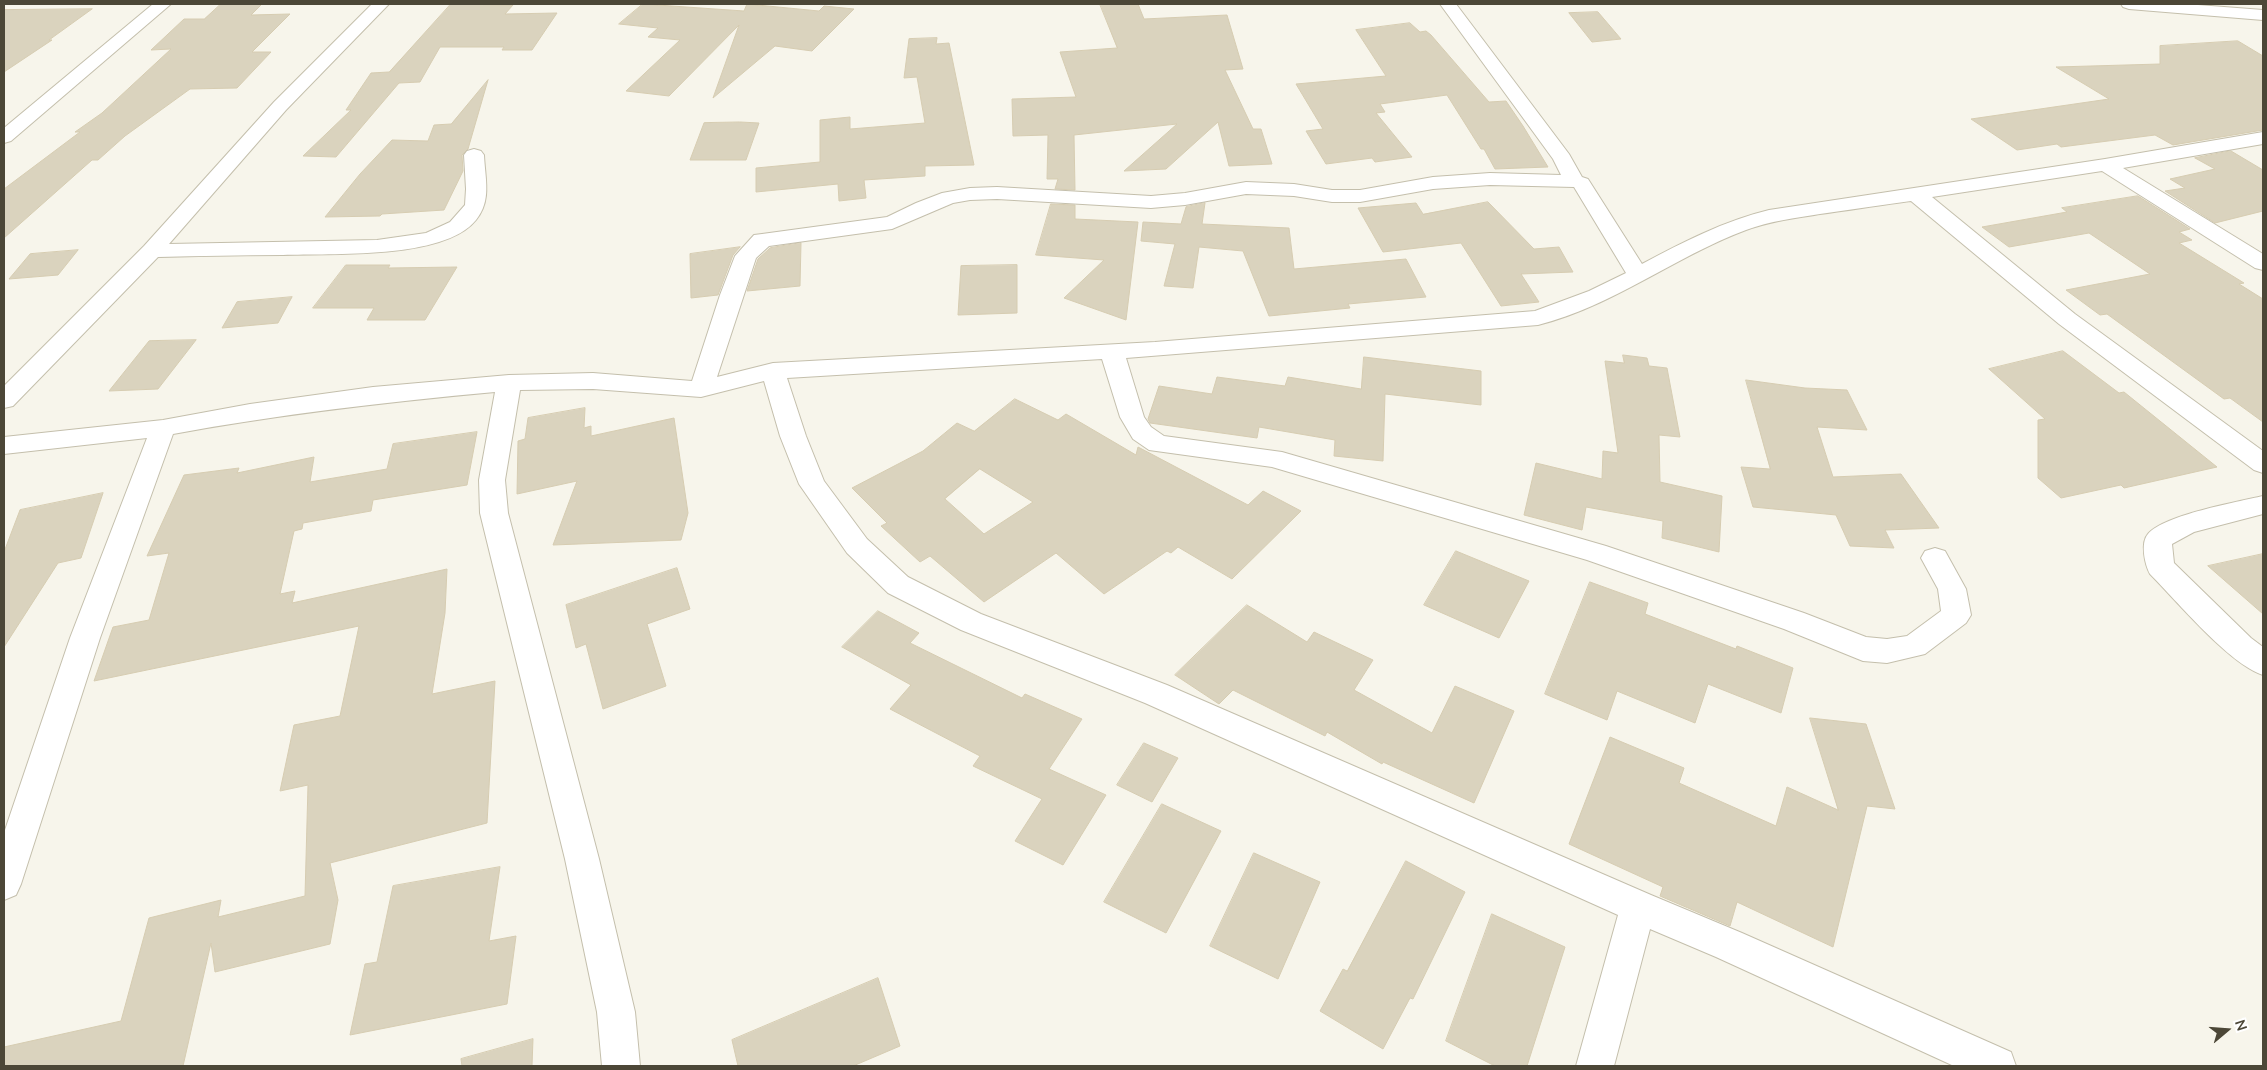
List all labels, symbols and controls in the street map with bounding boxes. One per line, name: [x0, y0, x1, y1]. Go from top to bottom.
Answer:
north arrow: [2202, 1005, 2252, 1055]
text: N: [2231, 1018, 2251, 1033]

